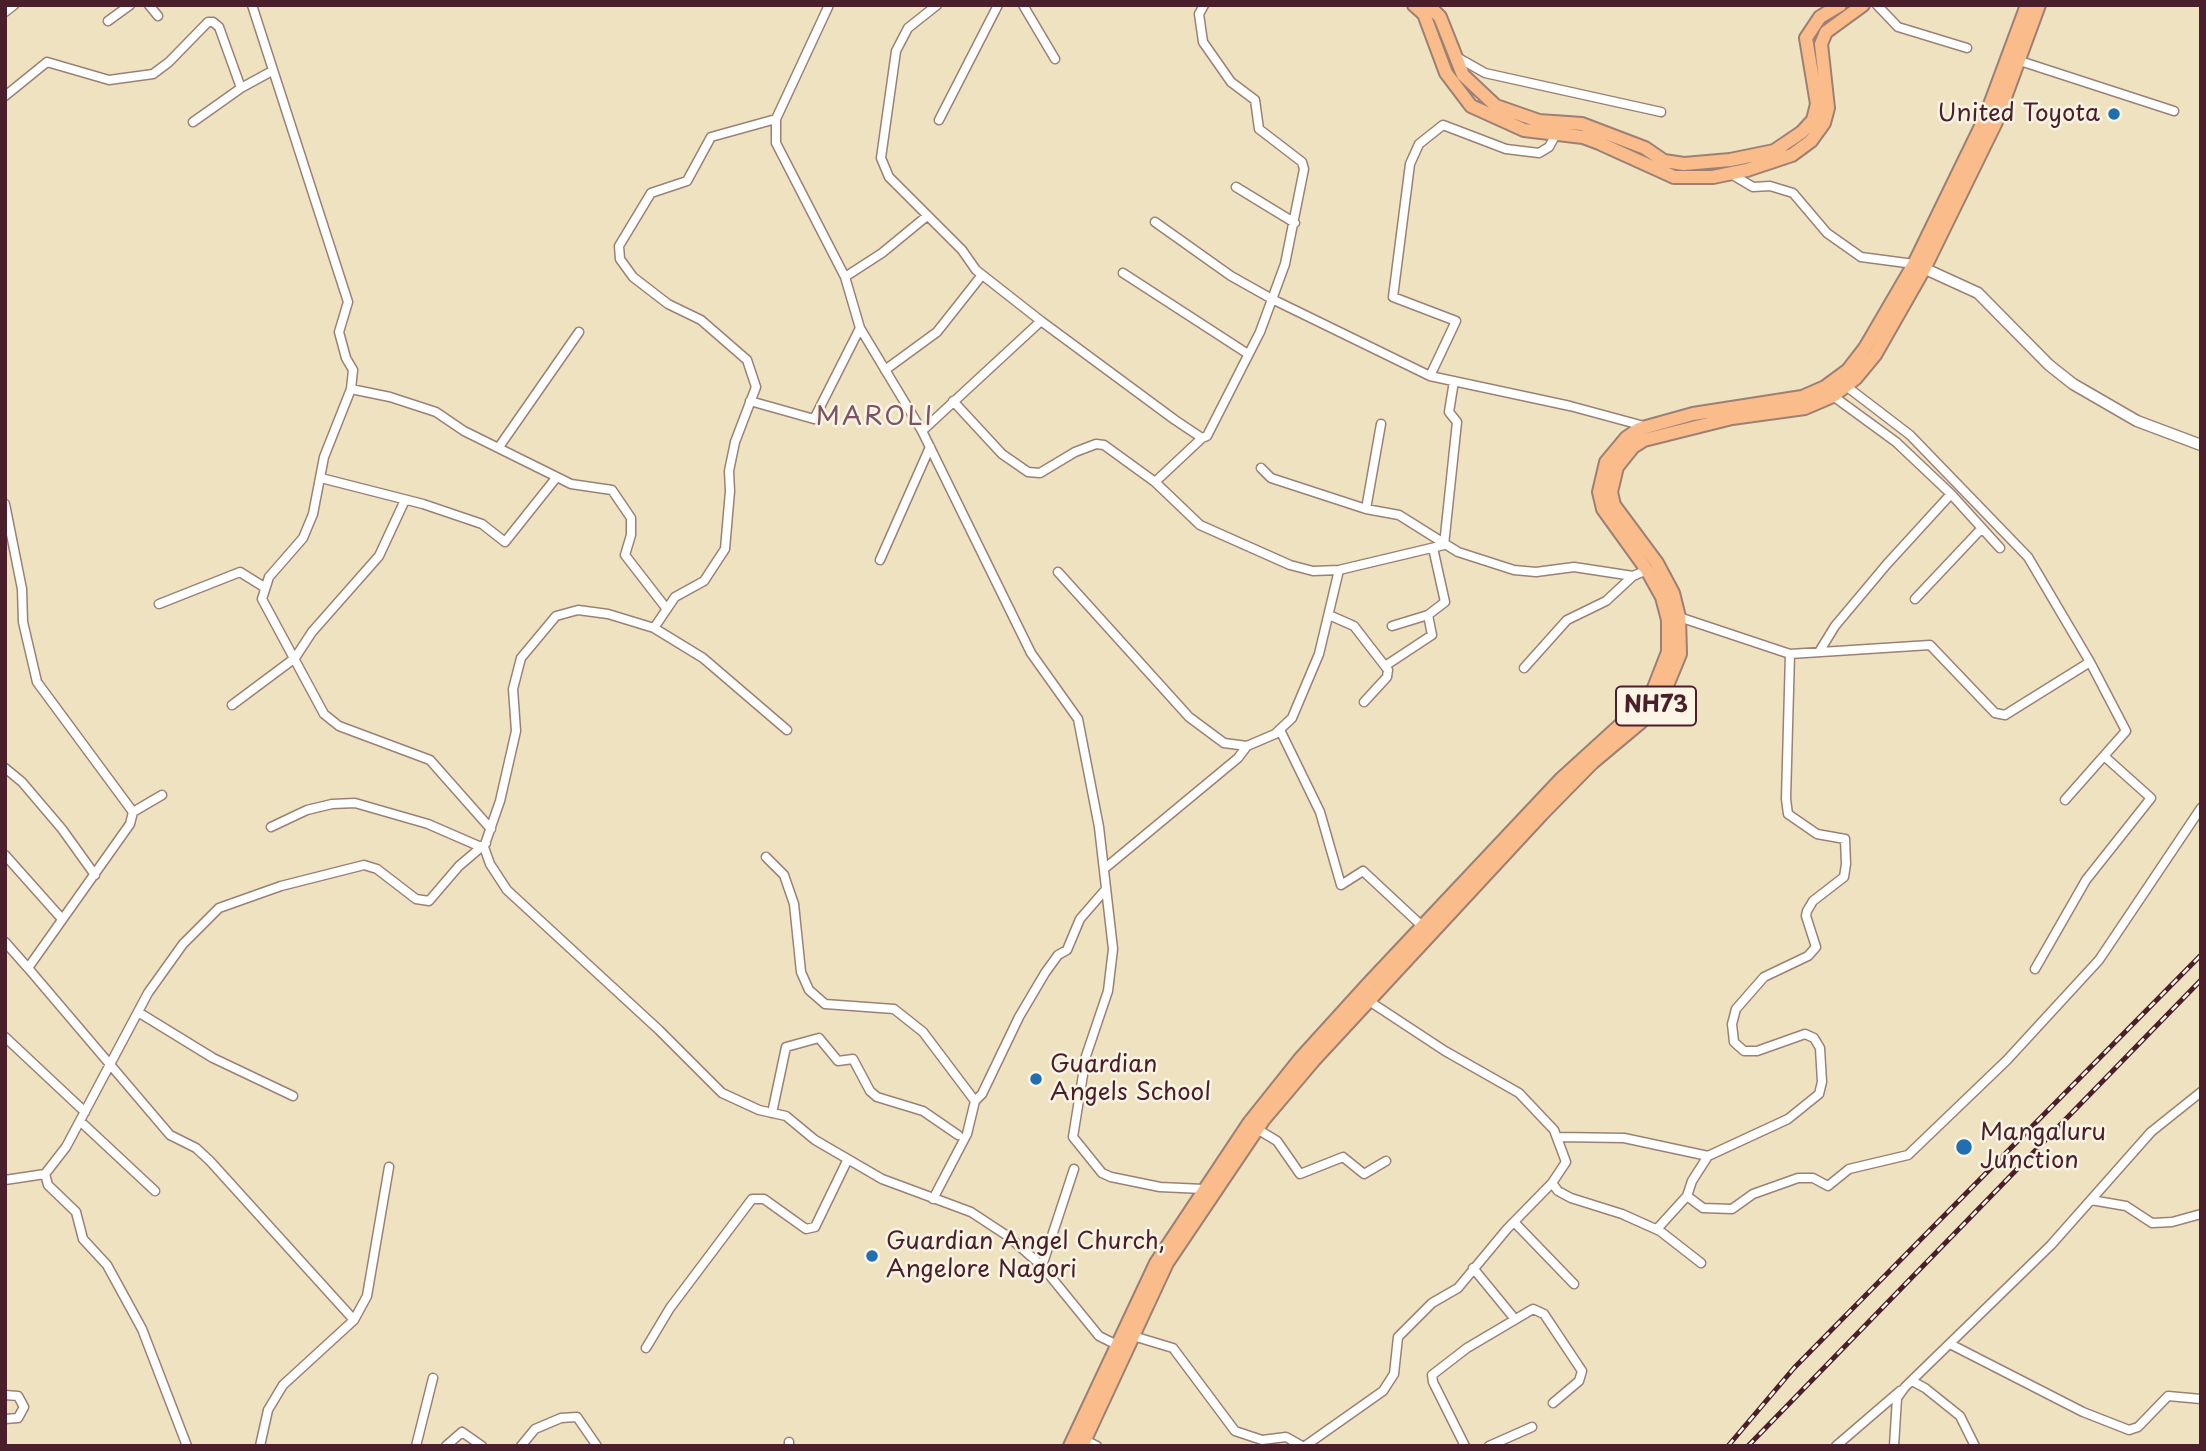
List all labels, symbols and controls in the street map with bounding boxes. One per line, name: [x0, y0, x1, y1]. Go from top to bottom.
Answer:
place label: United Toyota: [1937, 100, 2100, 128]
marker: United Toyota: [2106, 106, 2122, 122]
district label: MAROLI: [817, 402, 933, 434]
road number: NH73: [1616, 686, 1696, 726]
place label: Guardian Angels School: [1050, 1051, 1211, 1107]
marker: Guardian Angels School: [1028, 1071, 1044, 1087]
place label: Mangaluru Junction: [1980, 1119, 2106, 1175]
marker: Mangaluru Junction: [1954, 1137, 1974, 1157]
place label: Guardian Angel Church, Angelore Nagori: [886, 1228, 1165, 1284]
marker: Guardian Angel Church, Angelore Nagori: [864, 1248, 880, 1264]

